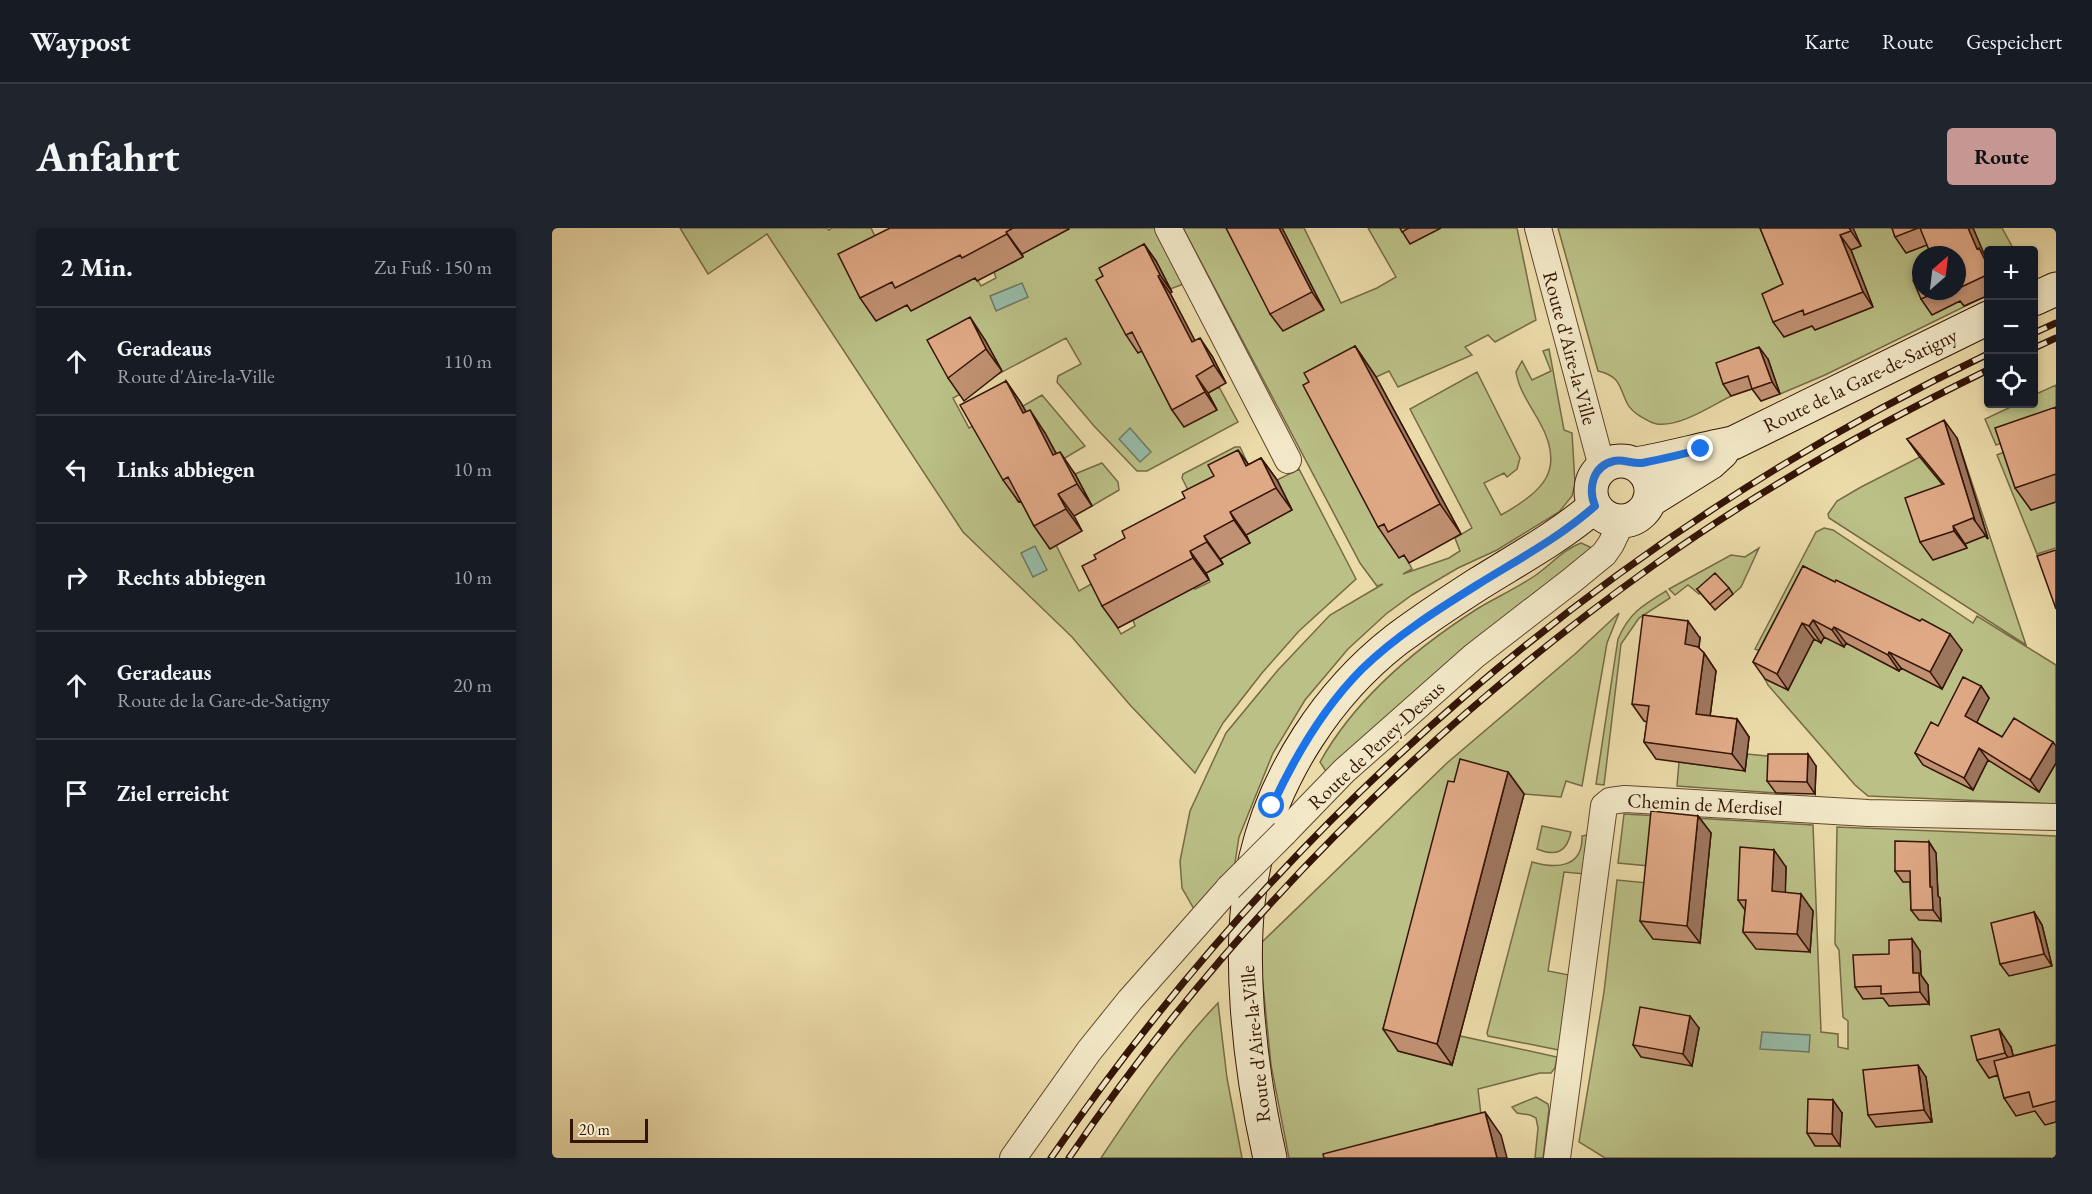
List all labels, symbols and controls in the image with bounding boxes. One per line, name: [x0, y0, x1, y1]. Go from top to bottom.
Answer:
text: Waypost: [30, 23, 131, 59]
text: Karte: [1805, 28, 1849, 55]
text: Route: [1882, 28, 1933, 55]
text: Gespeichert: [1966, 28, 2062, 55]
button: Route: [1947, 128, 2056, 185]
text: Anfahrt: [36, 129, 179, 184]
north arrow: [1912, 246, 1966, 300]
map controls: [1984, 246, 2038, 408]
button: +: [1984, 246, 2038, 300]
text: 2 Min.: [60, 250, 133, 284]
text: Zu Fuß · 150 m: [374, 254, 492, 280]
street label: Route d'Aire-la-Ville: [1537, 268, 1603, 428]
button: −: [1984, 300, 2038, 354]
street label: Route de la Gare-de-Satigny: [1759, 322, 1962, 438]
text: Geradeaus: [117, 334, 211, 363]
icon: ahead: [60, 345, 93, 378]
text: 110 m: [444, 348, 492, 374]
button: locate: [1984, 354, 2038, 408]
text: Route d'Aire-la-Ville: [117, 363, 275, 389]
route end: [1687, 435, 1713, 461]
icon: left: [60, 453, 93, 486]
text: Links abbiegen: [117, 455, 255, 484]
text: 10 m: [453, 456, 492, 482]
icon: right: [60, 561, 93, 594]
text: Rechts abbiegen: [117, 563, 266, 592]
text: 10 m: [453, 564, 492, 590]
text: Geradeaus: [117, 658, 211, 687]
icon: ahead: [60, 669, 93, 702]
text: 20 m: [453, 672, 492, 698]
street label: Route de Peney-Dessus: [1302, 675, 1450, 815]
text: Route de la Gare-de-Satigny: [117, 687, 330, 713]
icon: arrive: [60, 777, 93, 810]
text: Ziel erreicht: [117, 779, 229, 808]
street label: Chemin de Merdisel: [1627, 787, 1783, 821]
route start: [1258, 792, 1284, 818]
street label: Route d'Aire-la-Ville: [1234, 964, 1276, 1124]
scale bar: [570, 1116, 648, 1144]
text: 20 m: [579, 1119, 610, 1140]

